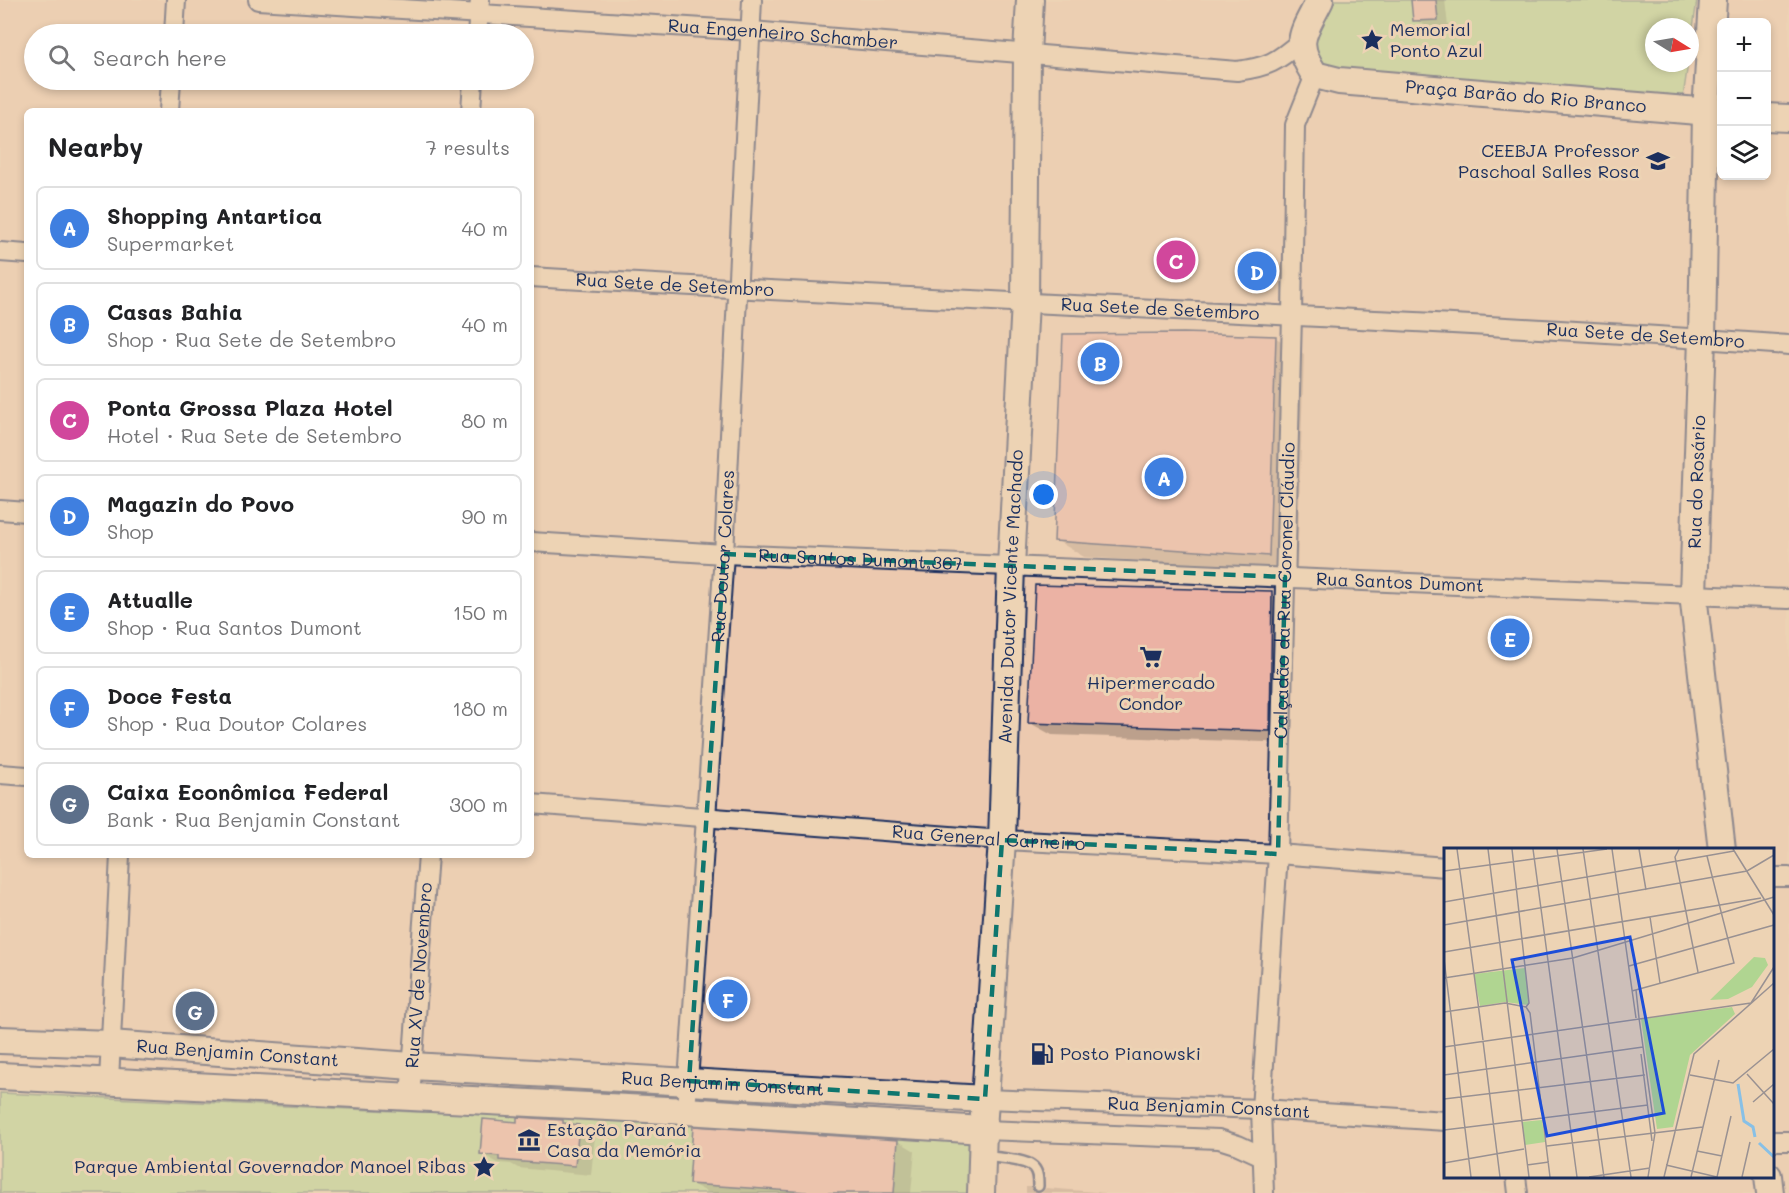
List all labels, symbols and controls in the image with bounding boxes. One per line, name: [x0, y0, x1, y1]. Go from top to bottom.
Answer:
street label: Rua Engenheiro Schamber: [667, 13, 899, 54]
place label: Memorial Ponto Azul: [1390, 17, 1483, 62]
north arrow: [1645, 18, 1699, 72]
map controls: [1717, 18, 1771, 180]
button: +: [1717, 18, 1771, 72]
search box: [24, 24, 534, 90]
place icon: Memorial Ponto Azul: [1359, 27, 1385, 53]
icon: search: [45, 41, 78, 74]
text: Search here: [93, 43, 227, 72]
button: −: [1717, 72, 1771, 126]
street label: Praça Barão do Rio Branco: [1404, 74, 1648, 118]
button: layers: [1717, 126, 1771, 180]
text: Nearby: [48, 130, 143, 164]
text: 7 results: [426, 134, 510, 160]
place label: CEEBJA Professor Paschoal Salles Rosa: [1458, 138, 1640, 183]
school or university icon: CEEBJA Professor Paschoal Salles Rosa: [1645, 148, 1671, 174]
text: Shopping Antartica: [107, 201, 322, 230]
text: A: [63, 215, 76, 241]
text: 40 m: [462, 215, 508, 241]
text: Supermarket: [107, 230, 234, 256]
pin: C: [1156, 238, 1196, 282]
pin: D: [1238, 248, 1276, 294]
street label: Rua Sete de Setembro: [575, 267, 775, 301]
street label: Rua Sete de Setembro: [1060, 291, 1260, 325]
text: Casas Bahia: [107, 297, 243, 326]
text: B: [63, 311, 76, 337]
text: 40 m: [462, 311, 508, 337]
street label: Rua Sete de Setembro: [1546, 316, 1746, 353]
text: Shop · Rua Sete de Setembro: [107, 326, 396, 352]
pin: B: [1080, 340, 1120, 385]
text: Ponta Grossa Plaza Hotel: [107, 393, 393, 422]
text: C: [62, 407, 77, 433]
text: 80 m: [461, 407, 508, 433]
street label: Rua do Rosário: [1682, 414, 1710, 549]
text: Hotel · Rua Sete de Setembro: [107, 422, 402, 448]
street label: Calçadão da Rua Coronel Cláudio: [1268, 442, 1300, 740]
street label: Avenida Doutor Vicente Machado: [992, 449, 1028, 745]
pin: A: [1144, 454, 1184, 500]
street label: Rua Doutor Colares: [705, 469, 739, 643]
your location: [1029, 480, 1058, 509]
text: Magazin do Povo: [107, 489, 294, 518]
text: D: [62, 503, 77, 529]
text: 90 m: [462, 503, 508, 529]
text: Shop: [107, 518, 154, 544]
street label: Rua Santos Dumont,367: [758, 542, 963, 575]
street label: Rua Santos Dumont: [1316, 566, 1485, 597]
text: Attualle: [107, 585, 193, 614]
text: E: [63, 599, 76, 625]
text: 150 m: [453, 599, 508, 625]
text: Shop · Rua Santos Dumont: [107, 614, 362, 640]
pin: E: [1490, 616, 1530, 660]
supermarket icon: Hipermercado Condor: [1138, 644, 1164, 670]
place label: Hipermercado Condor: [1087, 670, 1215, 715]
text: Doce Festa: [107, 681, 232, 710]
text: F: [63, 695, 76, 721]
text: 180 m: [452, 695, 508, 721]
text: Shop · Rua Doutor Colares: [107, 710, 367, 736]
text: Caixa Econômica Federal: [107, 777, 389, 806]
text: G: [62, 791, 77, 817]
text: 300 m: [449, 791, 508, 817]
text: Bank · Rua Benjamin Constant: [107, 806, 400, 832]
street label: Rua General Carneiro: [891, 819, 1087, 855]
inset map: [1444, 848, 1774, 1178]
street label: Rua XV de Novembro: [399, 881, 437, 1069]
pin: F: [708, 976, 748, 1022]
pin: G: [176, 988, 214, 1034]
street label: Rua Benjamin Constant: [136, 1033, 340, 1072]
fuel station icon: Posto Pianowski: [1029, 1041, 1055, 1067]
place label: Posto Pianowski: [1060, 1041, 1201, 1065]
street label: Rua Benjamin Constant: [621, 1065, 825, 1101]
street label: Rua Benjamin Constant: [1107, 1090, 1311, 1123]
place label: Estação Paraná Casa da Memória: [547, 1117, 701, 1162]
museum icon: Estação Paraná Casa da Memória: [516, 1127, 542, 1153]
place label: Parque Ambiental Governador Manoel Ribas: [74, 1154, 466, 1178]
place icon: Parque Ambiental Governador Manoel Ribas: [471, 1154, 497, 1180]

